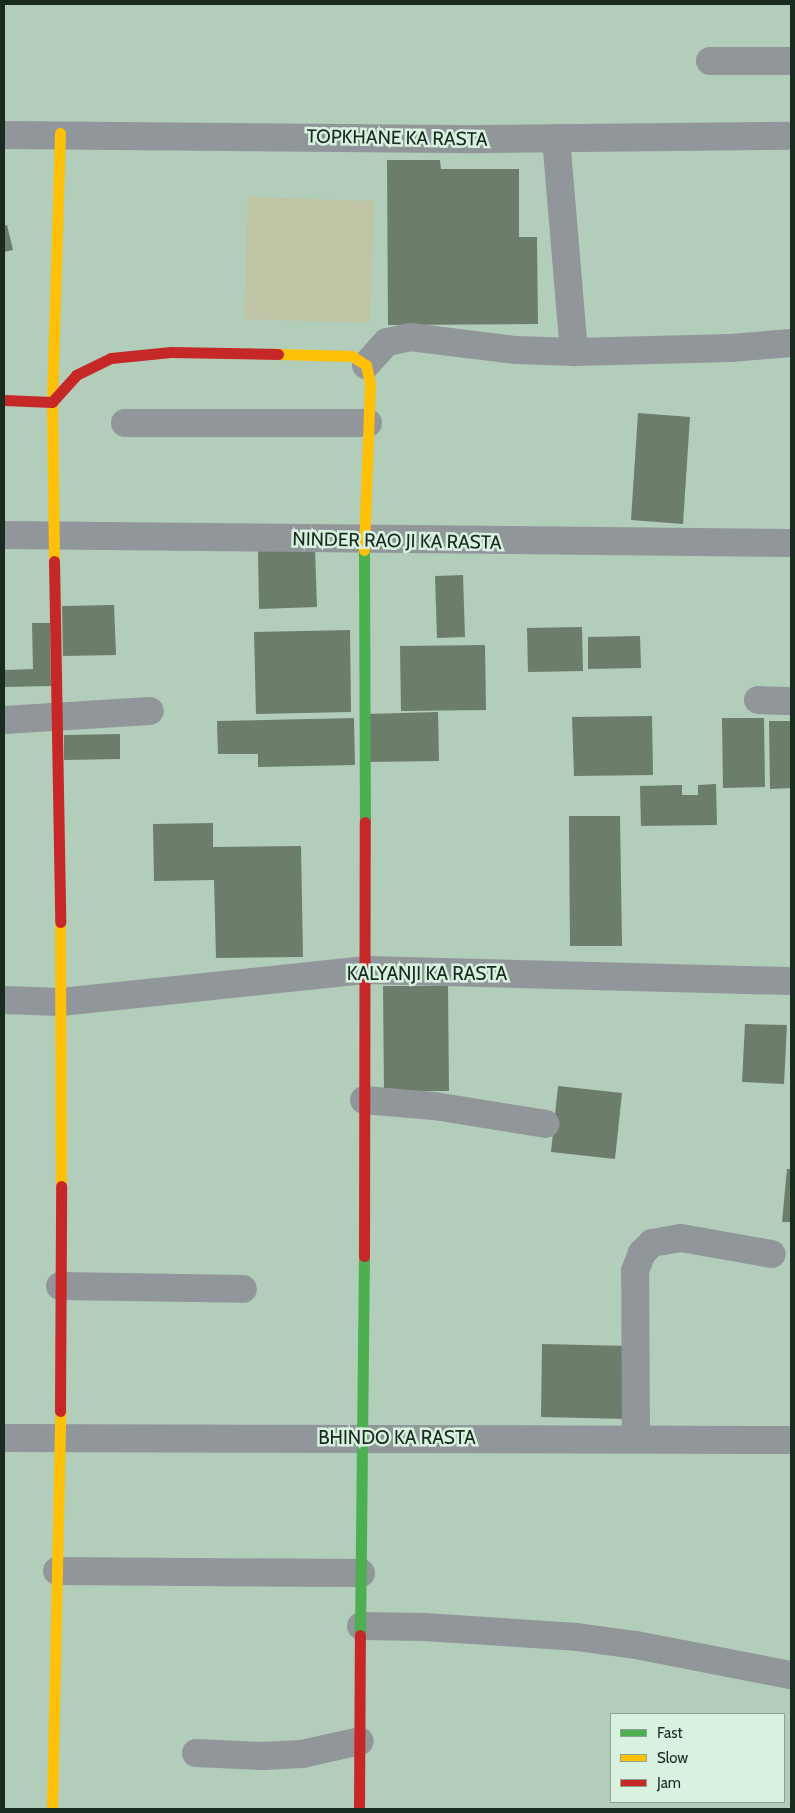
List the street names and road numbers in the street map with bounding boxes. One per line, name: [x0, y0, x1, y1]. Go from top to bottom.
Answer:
street label: TOPKHANE KA RASTA: [306, 125, 488, 151]
street label: NINDER RAO JI KA RASTA: [292, 528, 502, 554]
street label: KALYANJI KA RASTA: [347, 963, 507, 985]
street label: BHINDO KA RASTA: [318, 1427, 476, 1449]

